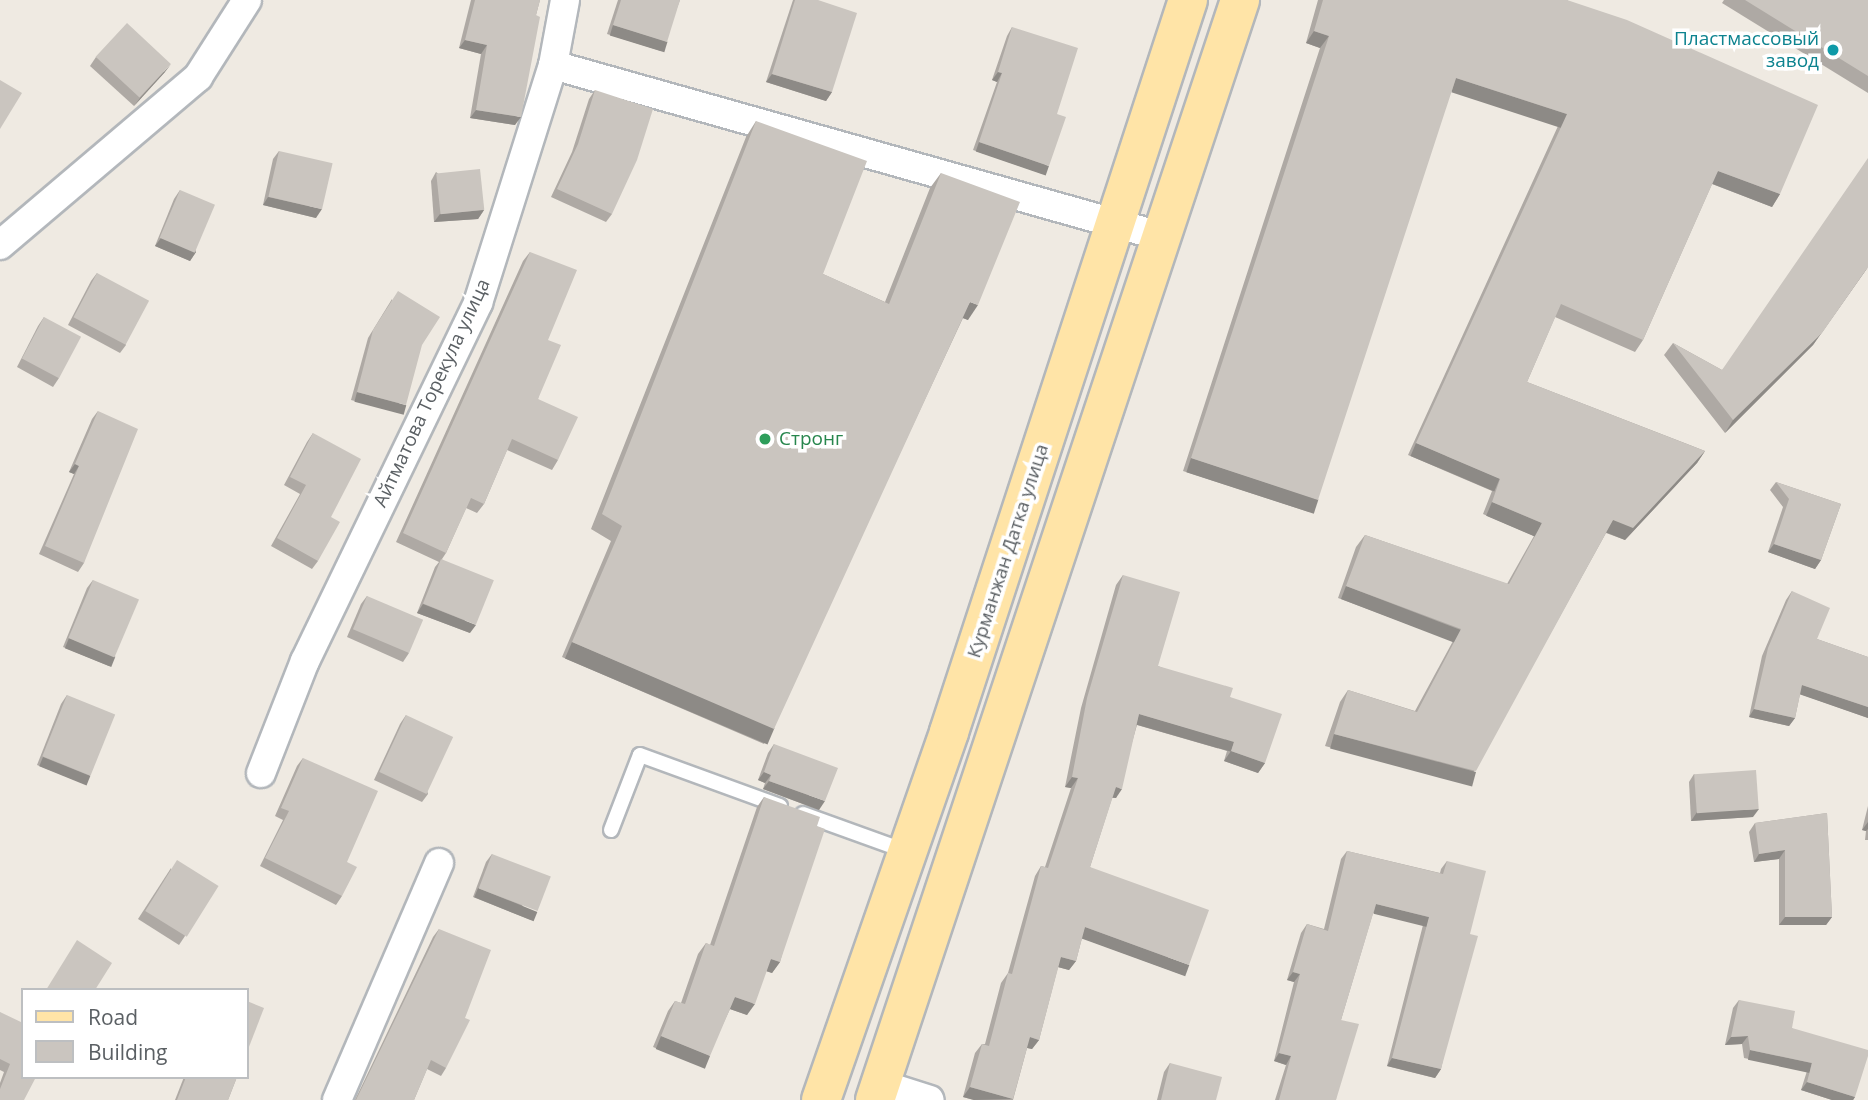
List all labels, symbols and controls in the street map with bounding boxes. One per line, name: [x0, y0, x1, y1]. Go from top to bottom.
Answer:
place label: Пластмассовый завод: [1674, 28, 1819, 72]
marker: Пластмассовый завод: [1825, 42, 1841, 58]
street label: Айтматова Торекула улица: [369, 275, 495, 511]
place label: Стронг: [779, 428, 843, 450]
marker: Стронг: [757, 431, 773, 447]
street label: Курманжан Датка улица: [963, 441, 1053, 661]
legend: [21, 988, 248, 1079]
text: Road: [88, 1003, 138, 1031]
text: Building: [88, 1038, 167, 1066]

